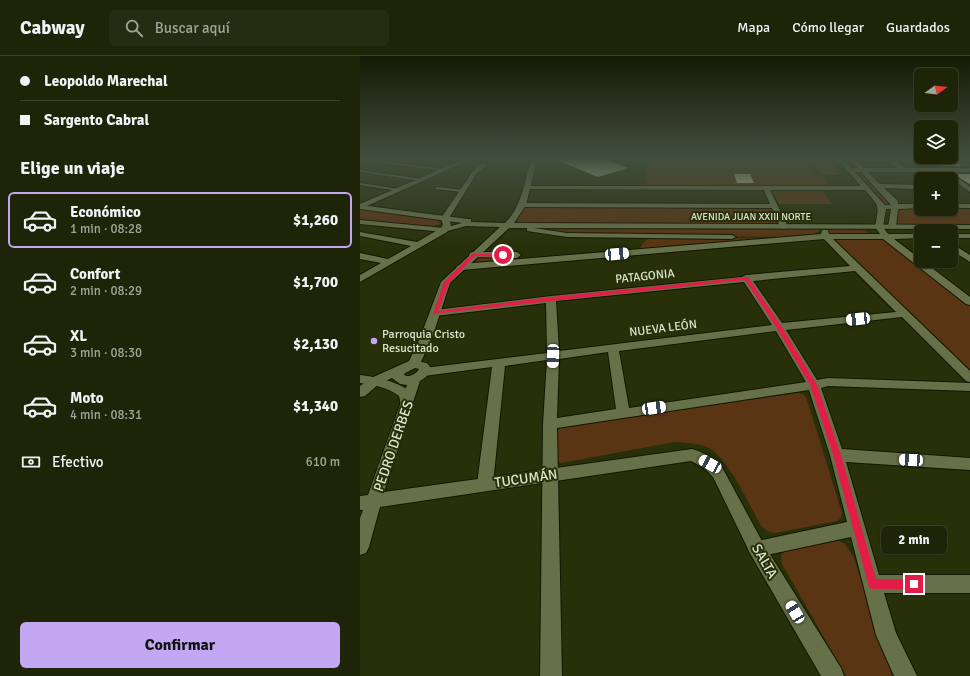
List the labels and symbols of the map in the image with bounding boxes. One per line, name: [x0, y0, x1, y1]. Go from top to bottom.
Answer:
north arrow: [914, 68, 958, 112]
street label: AVENIDA JUAN XXIII NORTE: [691, 211, 811, 223]
route start: [494, 246, 512, 264]
car: [605, 247, 629, 261]
street label: PATAGONIA: [615, 266, 676, 287]
car: [845, 312, 871, 326]
street label: NUEVA LEÓN: [628, 317, 698, 340]
place label: Parroquia Cristo Resucitado: [382, 327, 465, 356]
marker: Parroquia Cristo Resucitado: [369, 336, 379, 346]
car: [547, 344, 559, 368]
street label: PEDRO DERBES: [370, 398, 417, 494]
car: [641, 400, 667, 416]
car: [697, 453, 723, 475]
car: [899, 453, 923, 467]
street label: TUCUMÁN: [494, 466, 559, 491]
callout: 2 min: [881, 526, 947, 554]
street label: SALTA: [748, 541, 781, 582]
route end: [905, 575, 923, 593]
car: [784, 599, 806, 625]

